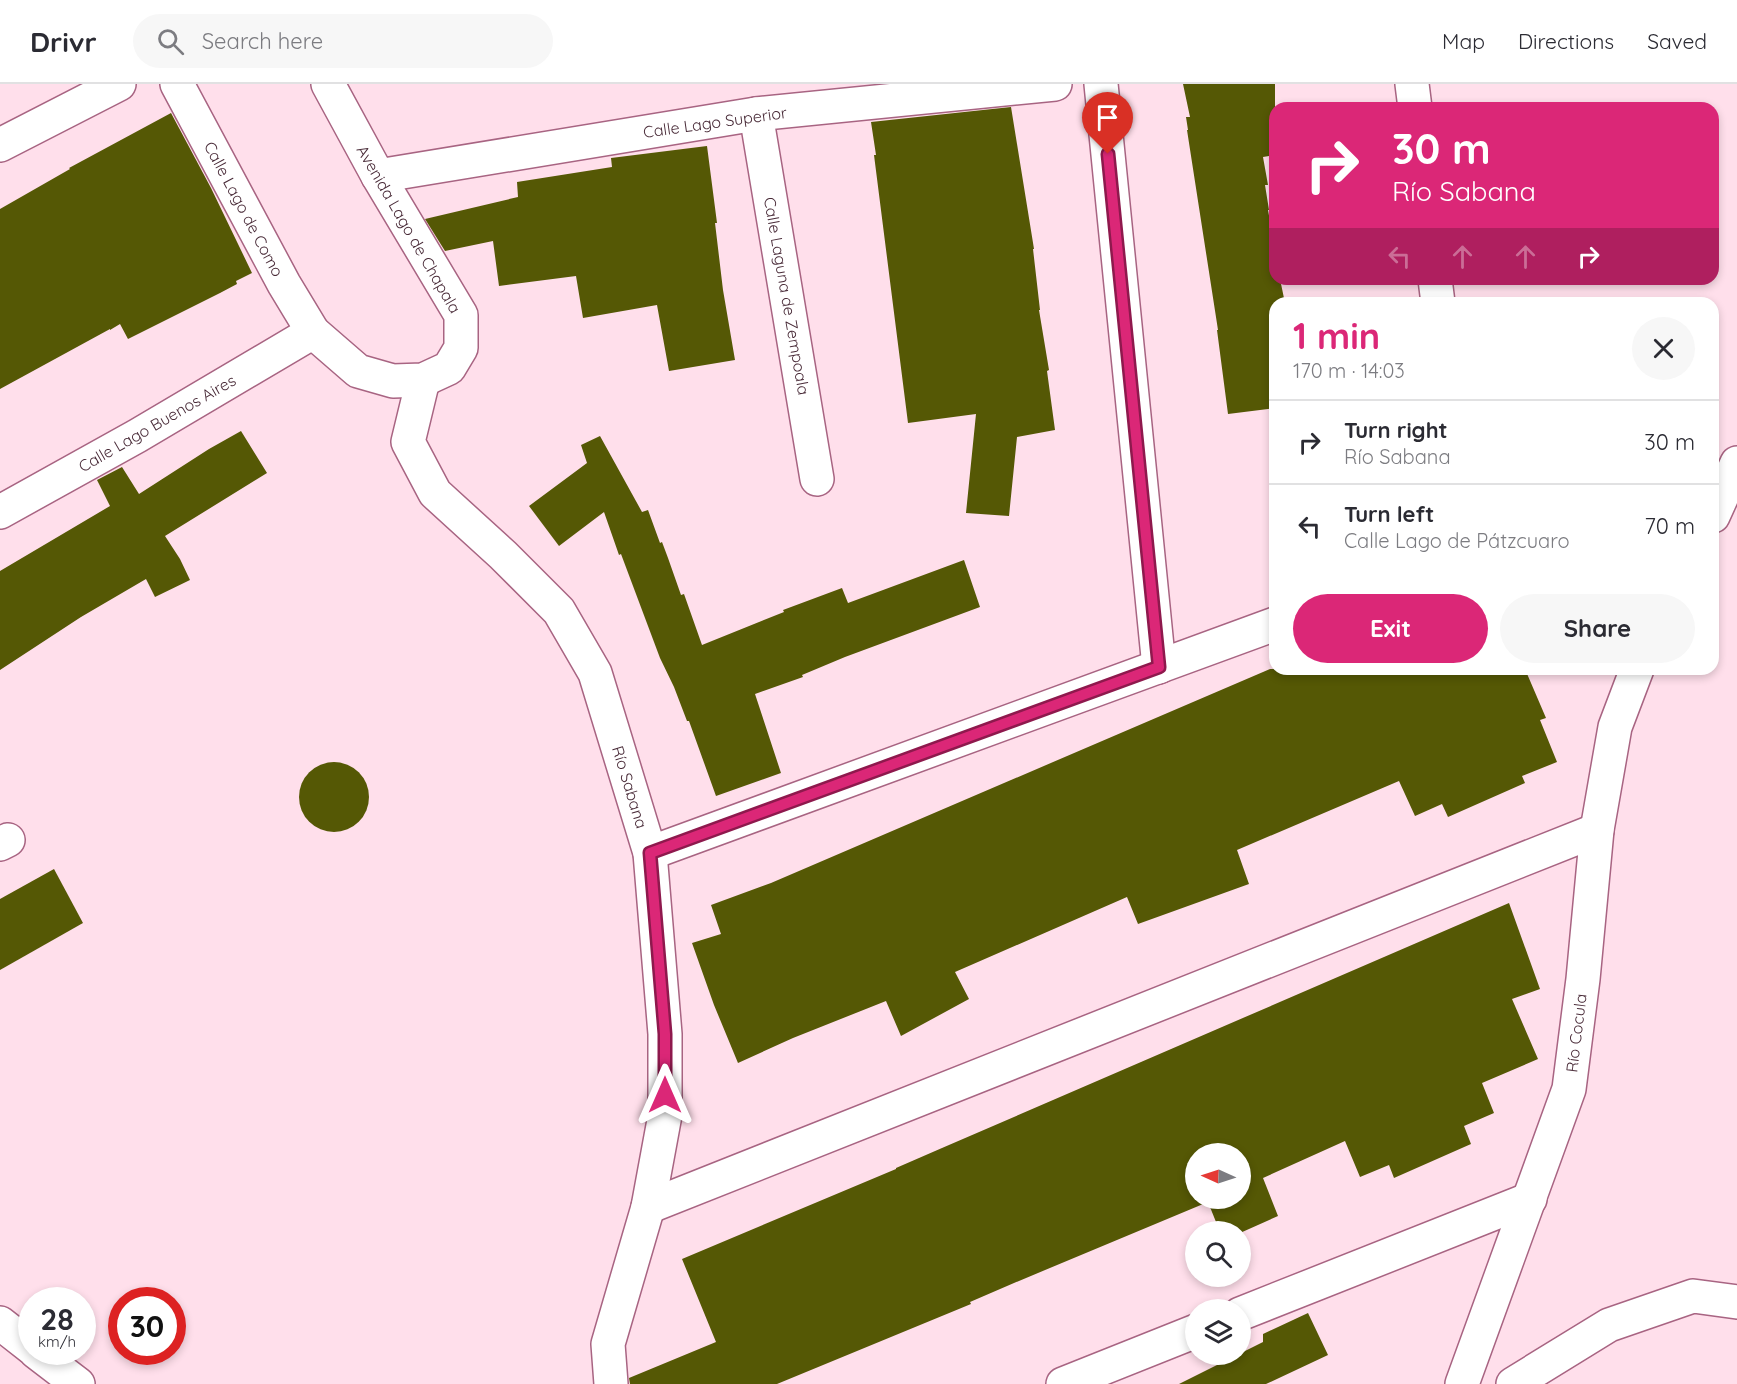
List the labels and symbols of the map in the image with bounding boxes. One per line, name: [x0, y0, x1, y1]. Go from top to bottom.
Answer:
pin: [1082, 92, 1133, 154]
street label: Calle Lago Superior: [642, 102, 788, 142]
street label: Calle Lago de Como: [200, 138, 288, 280]
street label: Avenida Lago de Chapala: [353, 141, 465, 317]
street label: Calle Laguna de Zempoala: [760, 195, 814, 397]
street label: Calle Lago Buenos Aires: [75, 370, 239, 476]
street label: Río Sabana: [608, 743, 652, 831]
street label: Río Cocula: [1561, 993, 1591, 1073]
position arrow: [633, 1063, 697, 1127]
north arrow: [1185, 1143, 1251, 1209]
speed limit sign: 30: [108, 1287, 186, 1365]

